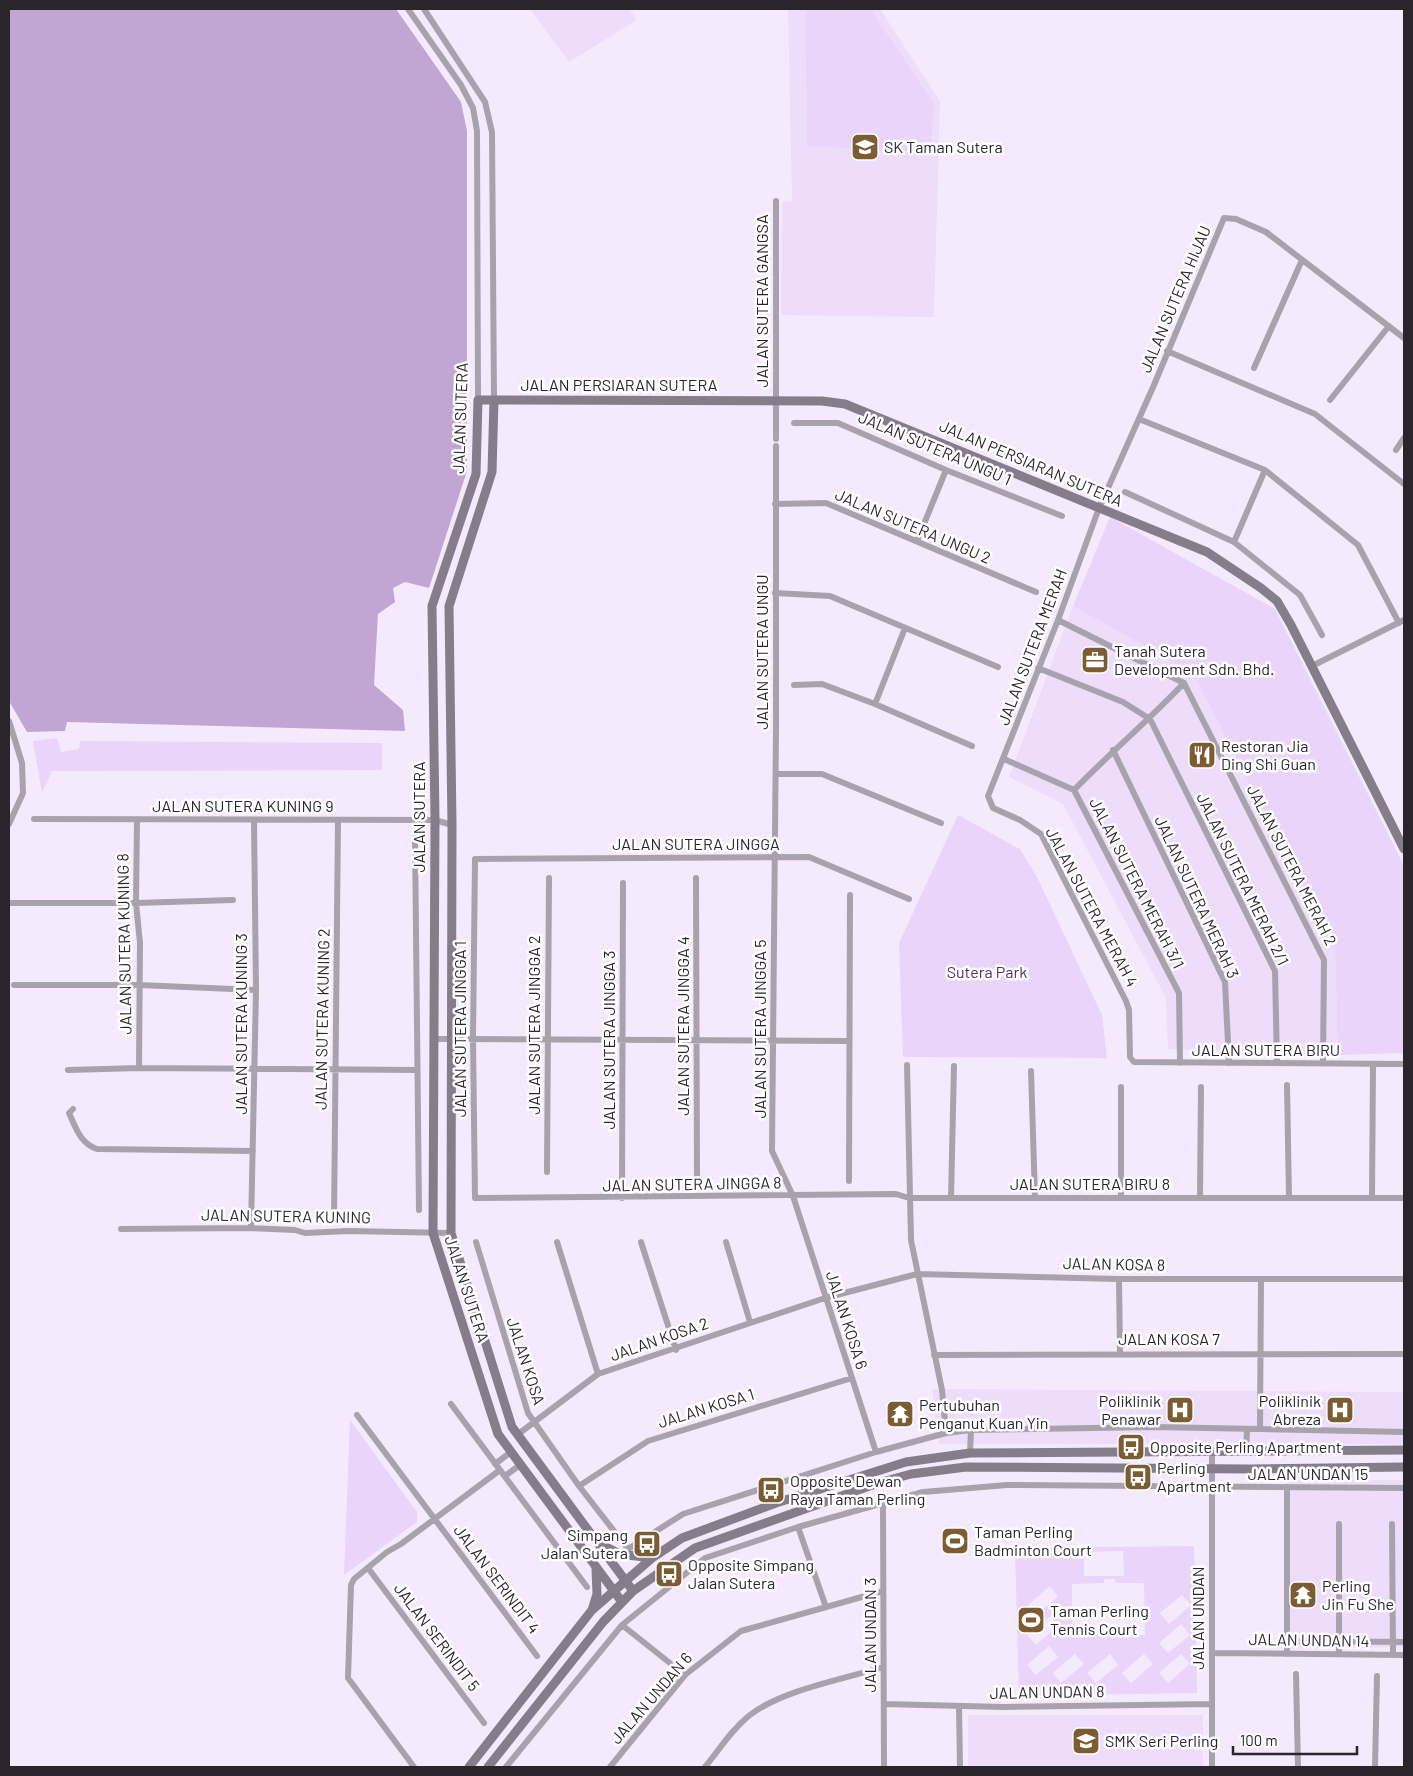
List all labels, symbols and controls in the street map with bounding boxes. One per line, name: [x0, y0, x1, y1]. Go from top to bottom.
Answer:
school or university icon: SK Taman Sutera: [850, 132, 880, 162]
place label: SK Taman Sutera: [884, 137, 1003, 156]
street label: JALAN SUTERA GANGSA: [752, 214, 771, 388]
street label: JALAN SUTERA HIJAU: [1135, 222, 1214, 375]
street label: JALAN SUTERA: [448, 362, 471, 474]
street label: JALAN PERSIARAN SUTERA: [520, 375, 718, 394]
street label: JALAN SUTERA UNGU 1: [856, 407, 1015, 488]
street label: JALAN PERSIARAN SUTERA: [937, 415, 1126, 510]
street label: JALAN SUTERA UNGU 2: [833, 484, 994, 567]
street label: JALAN SUTERA MERAH: [993, 566, 1070, 728]
street label: JALAN SUTERA UNGU: [752, 574, 771, 730]
place label: Tanah Sutera Development Sdn. Bhd.: [1114, 641, 1274, 678]
office icon: Tanah Sutera Development Sdn. Bhd.: [1080, 645, 1110, 675]
place label: Restoran Jia Ding Shi Guan: [1221, 736, 1316, 773]
restaurant icon: Restoran Jia Ding Shi Guan: [1187, 740, 1217, 770]
street label: JALAN SUTERA: [409, 761, 428, 872]
street label: JALAN SUTERA MERAH 2: [1244, 781, 1341, 948]
street label: JALAN SUTERA MERAH 2/1: [1193, 789, 1294, 968]
street label: JALAN SUTERA MERAH 3/1: [1086, 794, 1189, 971]
street label: JALAN SUTERA KUNING 9: [152, 796, 334, 815]
street label: JALAN SUTERA MERAH 3: [1151, 812, 1244, 981]
street label: JALAN SUTERA MERAH 4: [1042, 824, 1143, 990]
street label: JALAN SUTERA JINGGA: [612, 834, 780, 853]
street label: JALAN SUTERA KUNING 8: [112, 853, 135, 1035]
street label: JALAN SUTERA KUNING 2: [310, 928, 333, 1110]
street label: JALAN SUTERA KUNING 3: [231, 933, 250, 1115]
street label: JALAN SUTERA JINGGA 2: [524, 935, 543, 1115]
street label: JALAN SUTERA JINGGA 4: [673, 936, 692, 1116]
street label: JALAN SUTERA JINGGA 5: [750, 939, 769, 1119]
street label: JALAN SUTERA JINGGA 1: [450, 941, 469, 1117]
street label: JALAN SUTERA JINGGA 3: [599, 950, 618, 1130]
park label: Sutera Park: [947, 962, 1027, 981]
street label: JALAN SUTERA BIRU: [1192, 1040, 1340, 1059]
street label: JALAN SUTERA JINGGA 8: [602, 1172, 782, 1195]
street label: JALAN SUTERA BIRU 8: [1010, 1174, 1170, 1193]
street label: JALAN SUTERA KUNING: [201, 1205, 371, 1226]
street label: JALAN SUTERA: [441, 1233, 494, 1345]
street label: JALAN KOSA 8: [1063, 1253, 1165, 1274]
street label: JALAN KOSA 6: [823, 1268, 872, 1371]
street label: JALAN KOSA 2: [607, 1313, 710, 1364]
street label: JALAN KOSA: [503, 1315, 550, 1407]
street label: JALAN KOSA 7: [1118, 1329, 1220, 1348]
street label: JALAN KOSA 1: [655, 1384, 756, 1431]
place label: Poliklinik Penawar: [1099, 1391, 1161, 1428]
place label: Poliklinik Abreza: [1259, 1391, 1321, 1428]
place label: Pertubuhan Penganut Kuan Yin: [919, 1395, 1048, 1432]
hospital icon: Poliklinik Penawar: [1165, 1395, 1195, 1425]
hospital icon: Poliklinik Abreza: [1325, 1395, 1355, 1425]
temple icon: Pertubuhan Penganut Kuan Yin: [885, 1399, 915, 1429]
bus stop icon: Opposite Perling Apartment: [1116, 1432, 1146, 1462]
place label: Opposite Perling Apartment: [1150, 1437, 1342, 1456]
place label: Perling Apartment: [1157, 1458, 1232, 1495]
bus stop icon: Perling Apartment: [1123, 1462, 1153, 1492]
street label: JALAN UNDAN 15: [1248, 1464, 1368, 1483]
place label: Opposite Dewan Raya Taman Perling: [790, 1471, 925, 1508]
bus stop icon: Opposite Dewan Raya Taman Perling: [756, 1475, 786, 1505]
street label: JALAN SERINDIT 4: [450, 1521, 544, 1637]
place label: Taman Perling Badminton Court: [974, 1522, 1092, 1559]
place label: Simpang Jalan Sutera: [541, 1525, 628, 1562]
sports icon: Taman Perling Badminton Court: [940, 1526, 970, 1556]
bus stop icon: Simpang Jalan Sutera: [632, 1529, 662, 1559]
place label: Opposite Simpang Jalan Sutera: [688, 1555, 814, 1592]
bus stop icon: Opposite Simpang Jalan Sutera: [654, 1559, 684, 1589]
street label: JALAN UNDAN: [1188, 1566, 1207, 1670]
place label: Perling Jin Fu She: [1322, 1576, 1394, 1613]
street label: JALAN UNDAN 3: [860, 1578, 879, 1692]
street label: JALAN SERINDIT 5: [391, 1579, 484, 1694]
temple icon: Perling Jin Fu She: [1288, 1580, 1318, 1610]
place label: Taman Perling Tennis Court: [1050, 1601, 1149, 1638]
sports icon: Taman Perling Tennis Court: [1016, 1605, 1046, 1635]
street label: JALAN UNDAN 14: [1248, 1629, 1370, 1650]
street label: JALAN UNDAN 6: [606, 1648, 695, 1747]
street label: JALAN UNDAN 8: [989, 1681, 1105, 1702]
scale bar: [1233, 1724, 1357, 1756]
school or university icon: SMK Seri Perling: [1071, 1726, 1101, 1756]
place label: SMK Seri Perling: [1105, 1731, 1218, 1750]
text: 100 m: [1240, 1731, 1278, 1749]

